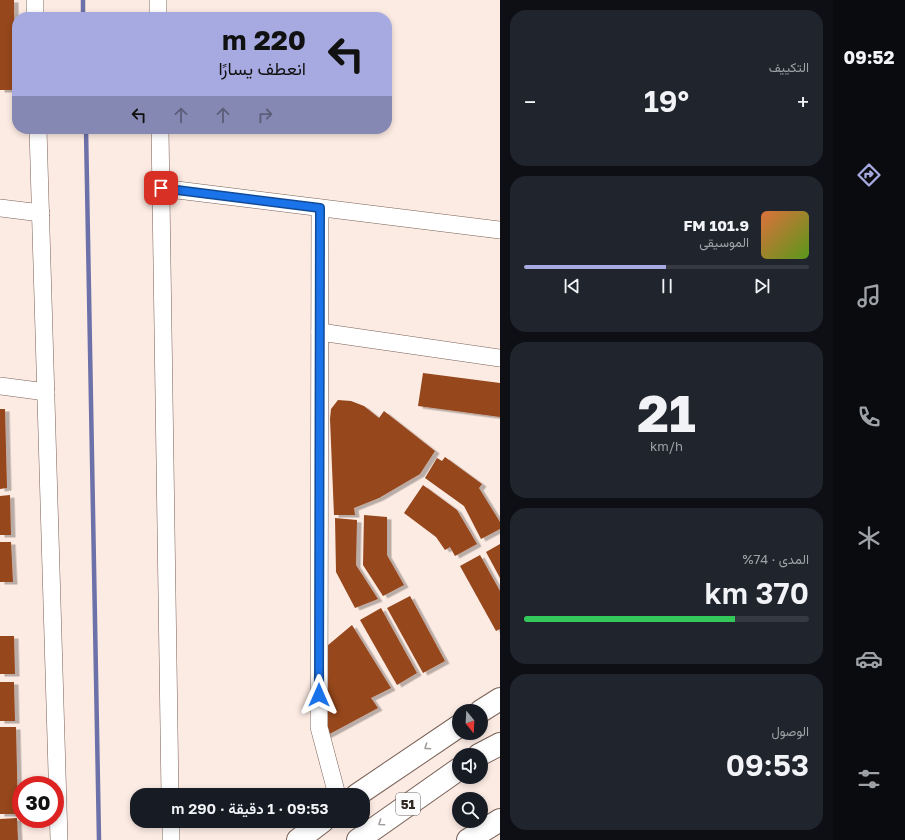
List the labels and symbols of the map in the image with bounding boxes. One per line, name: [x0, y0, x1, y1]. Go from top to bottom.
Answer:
pin: [144, 171, 178, 205]
position arrow: [298, 674, 340, 716]
north arrow: [452, 704, 488, 740]
one-way arrow: [424, 743, 431, 750]
speed limit sign: 30: [12, 776, 64, 828]
road number: 51: [396, 793, 420, 815]
one-way arrow: [379, 818, 386, 825]

